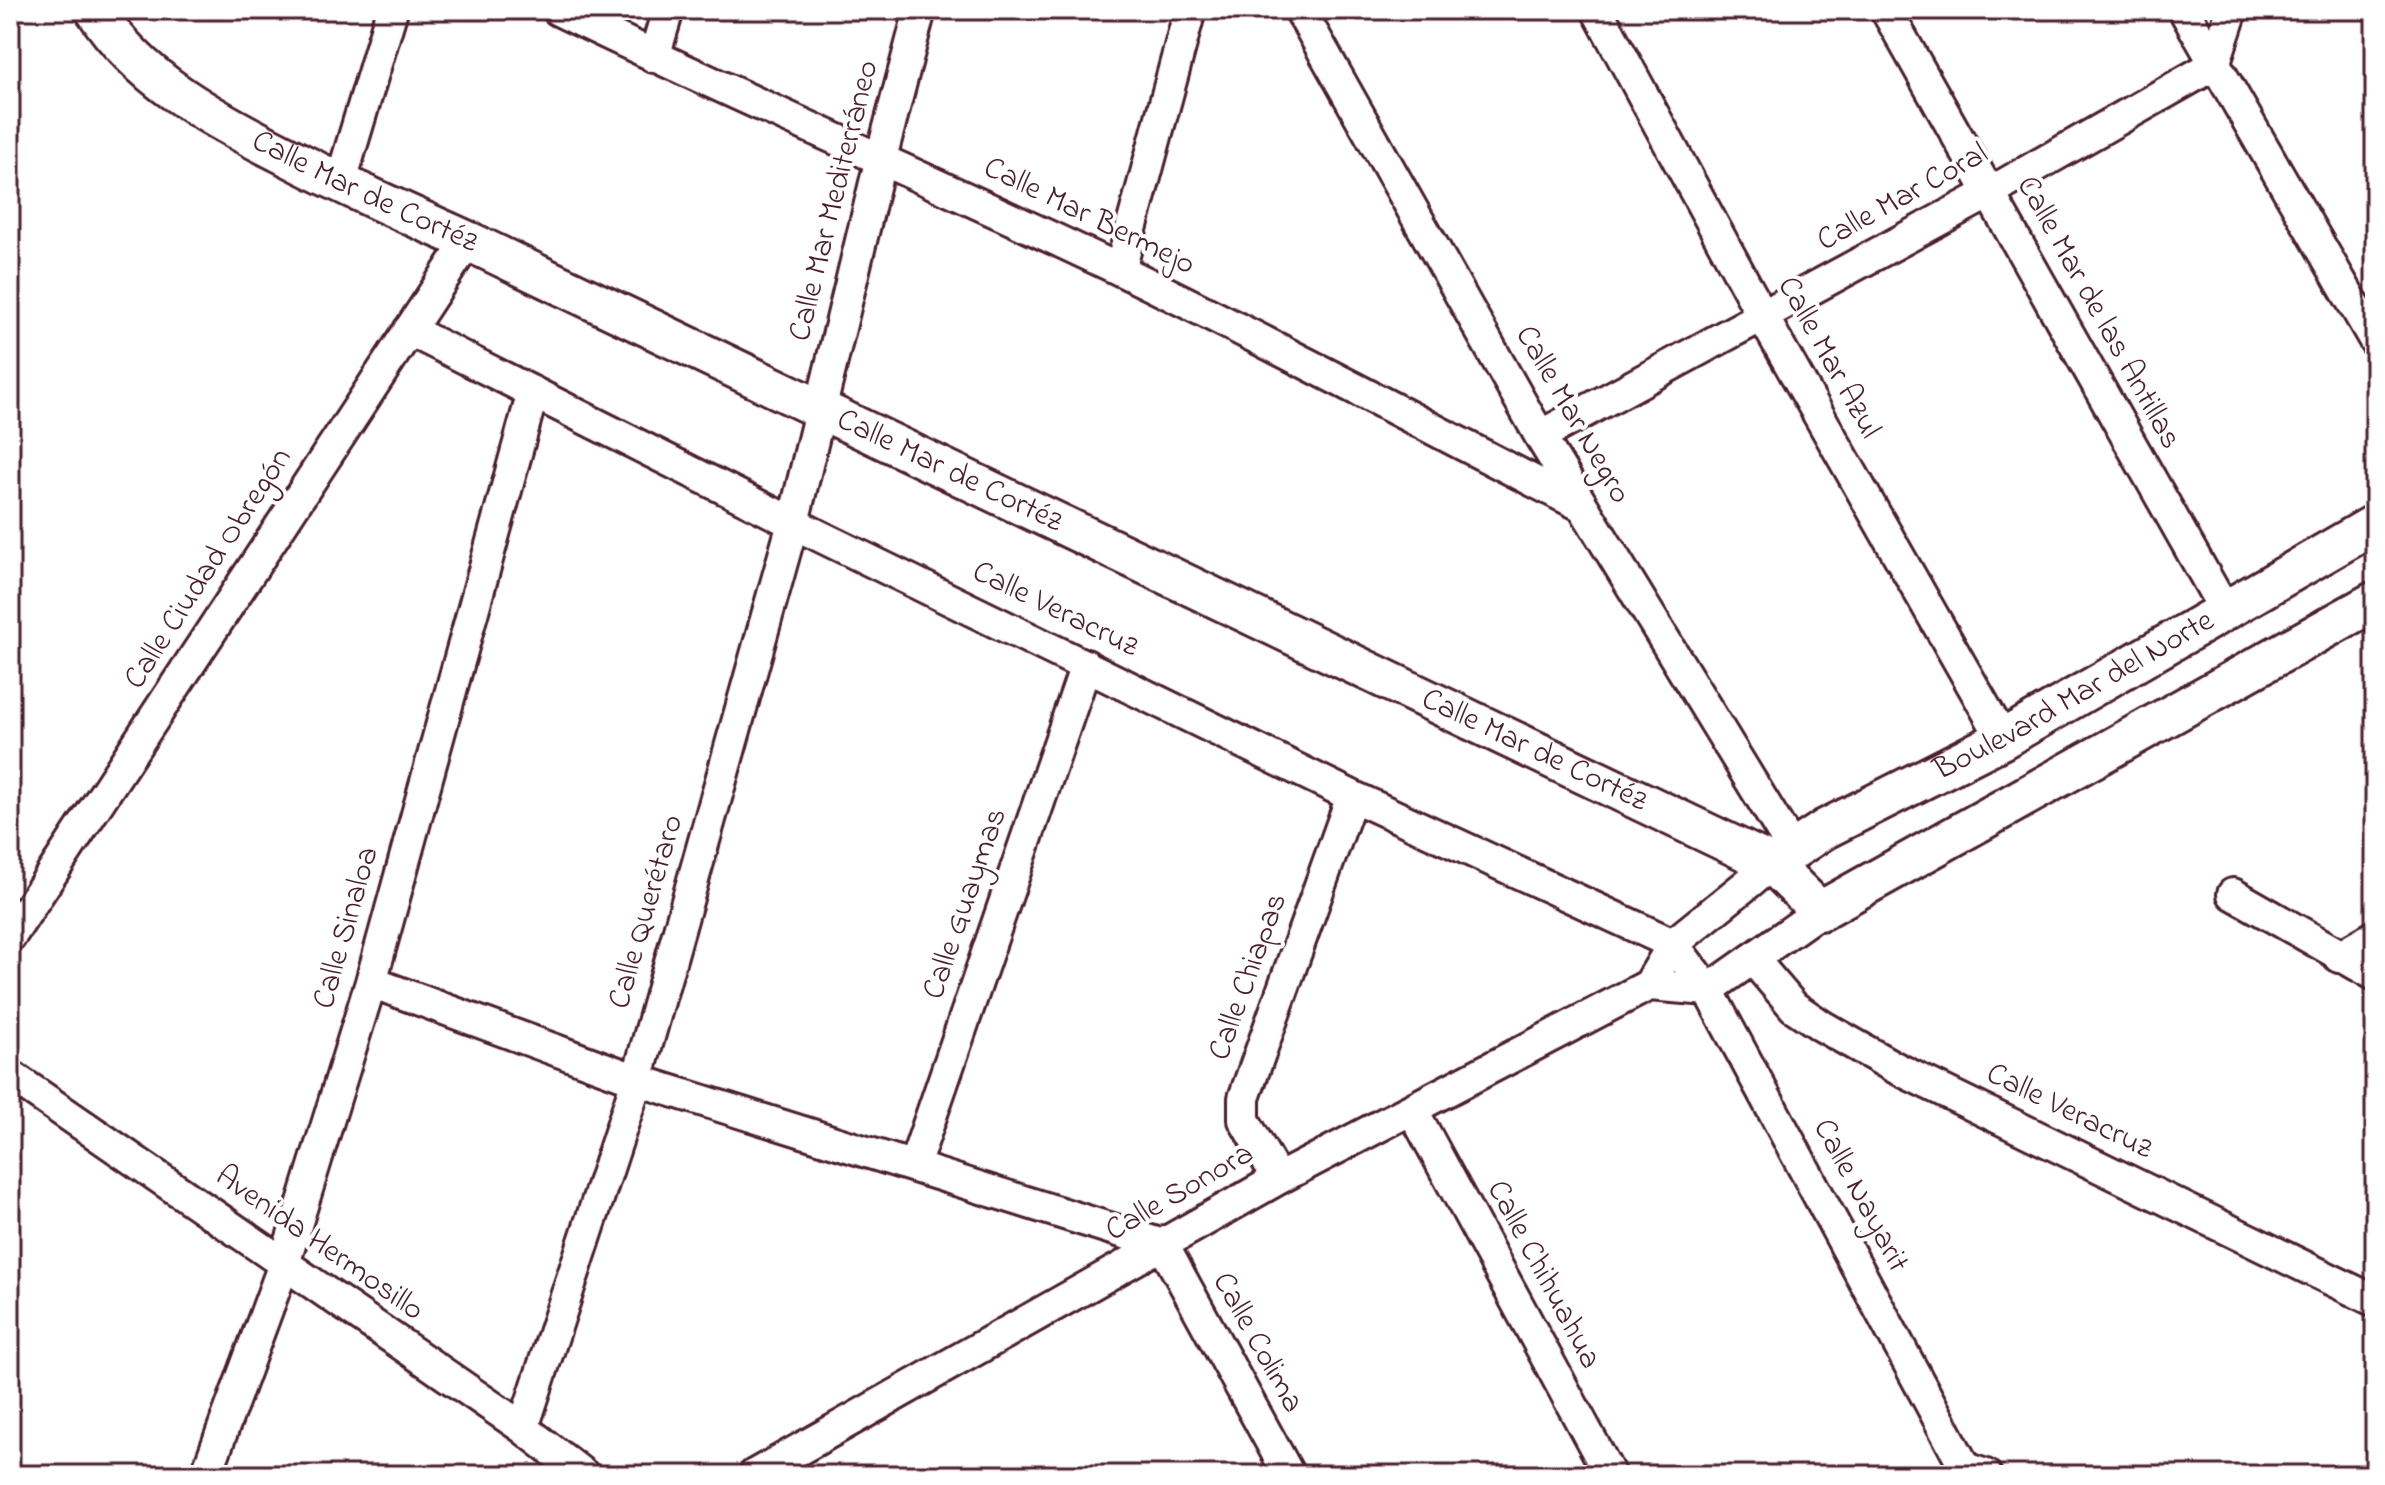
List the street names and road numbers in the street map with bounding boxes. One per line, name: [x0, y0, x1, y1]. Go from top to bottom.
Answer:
street label: Calle Mar Mediterráneo: [777, 56, 893, 346]
street label: Calle Mar de Cortéz: [243, 118, 486, 266]
street label: Calle Mar Coral: [1809, 132, 1997, 264]
street label: Calle Mar Bermejo: [975, 145, 1203, 289]
street label: Calle Mar de las Antillas: [2003, 168, 2193, 458]
street label: Calle Mar Azul: [1764, 268, 1892, 448]
street label: Calle Mar Negro: [1502, 317, 1642, 513]
street label: Calle Mar de Cortéz: [829, 397, 1071, 545]
street label: Calle Ciudad Obregón: [113, 439, 305, 699]
street label: Calle Veracruz: [964, 549, 1147, 671]
street label: Boulevard Mar del Norte: [1925, 598, 2224, 794]
street label: Calle Mar de Cortéz: [1413, 676, 1656, 825]
street label: Calle Guaymas: [911, 802, 1021, 1006]
street label: Calle Querétaro: [597, 809, 697, 1015]
street label: Calle Sinaloa: [301, 841, 393, 1015]
street label: Calle Chiapas: [1197, 887, 1301, 1067]
street label: Calle Veracruz: [1978, 1051, 2161, 1173]
street label: Calle Nayarit: [1800, 1111, 1920, 1282]
street label: Calle Sonora: [1097, 1131, 1263, 1255]
street label: Avenida Hermosillo: [205, 1154, 433, 1334]
street label: Calle Chihuahua: [1473, 1172, 1613, 1378]
street label: Calle Colima: [1199, 1264, 1315, 1422]

